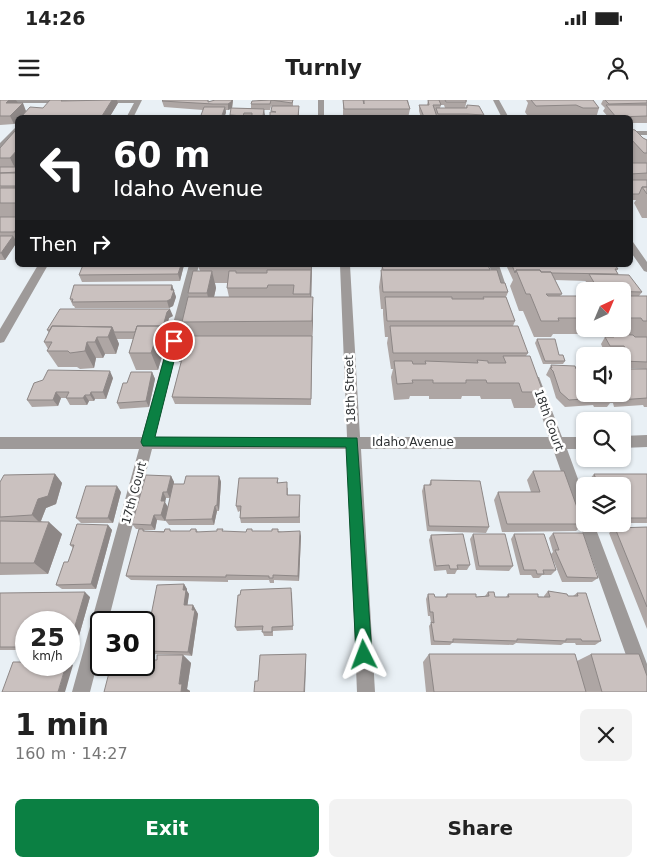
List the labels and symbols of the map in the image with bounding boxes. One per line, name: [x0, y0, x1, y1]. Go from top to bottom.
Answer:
north arrow: [576, 282, 631, 338]
pin: [153, 320, 195, 362]
street label: 18th Street: [342, 355, 358, 423]
street label: 18th Court: [531, 387, 567, 453]
street label: Idaho Avenue: [372, 435, 454, 449]
street label: 17th Court: [119, 460, 149, 526]
speed limit sign: 30: [90, 611, 155, 676]
position arrow: [337, 628, 389, 680]

